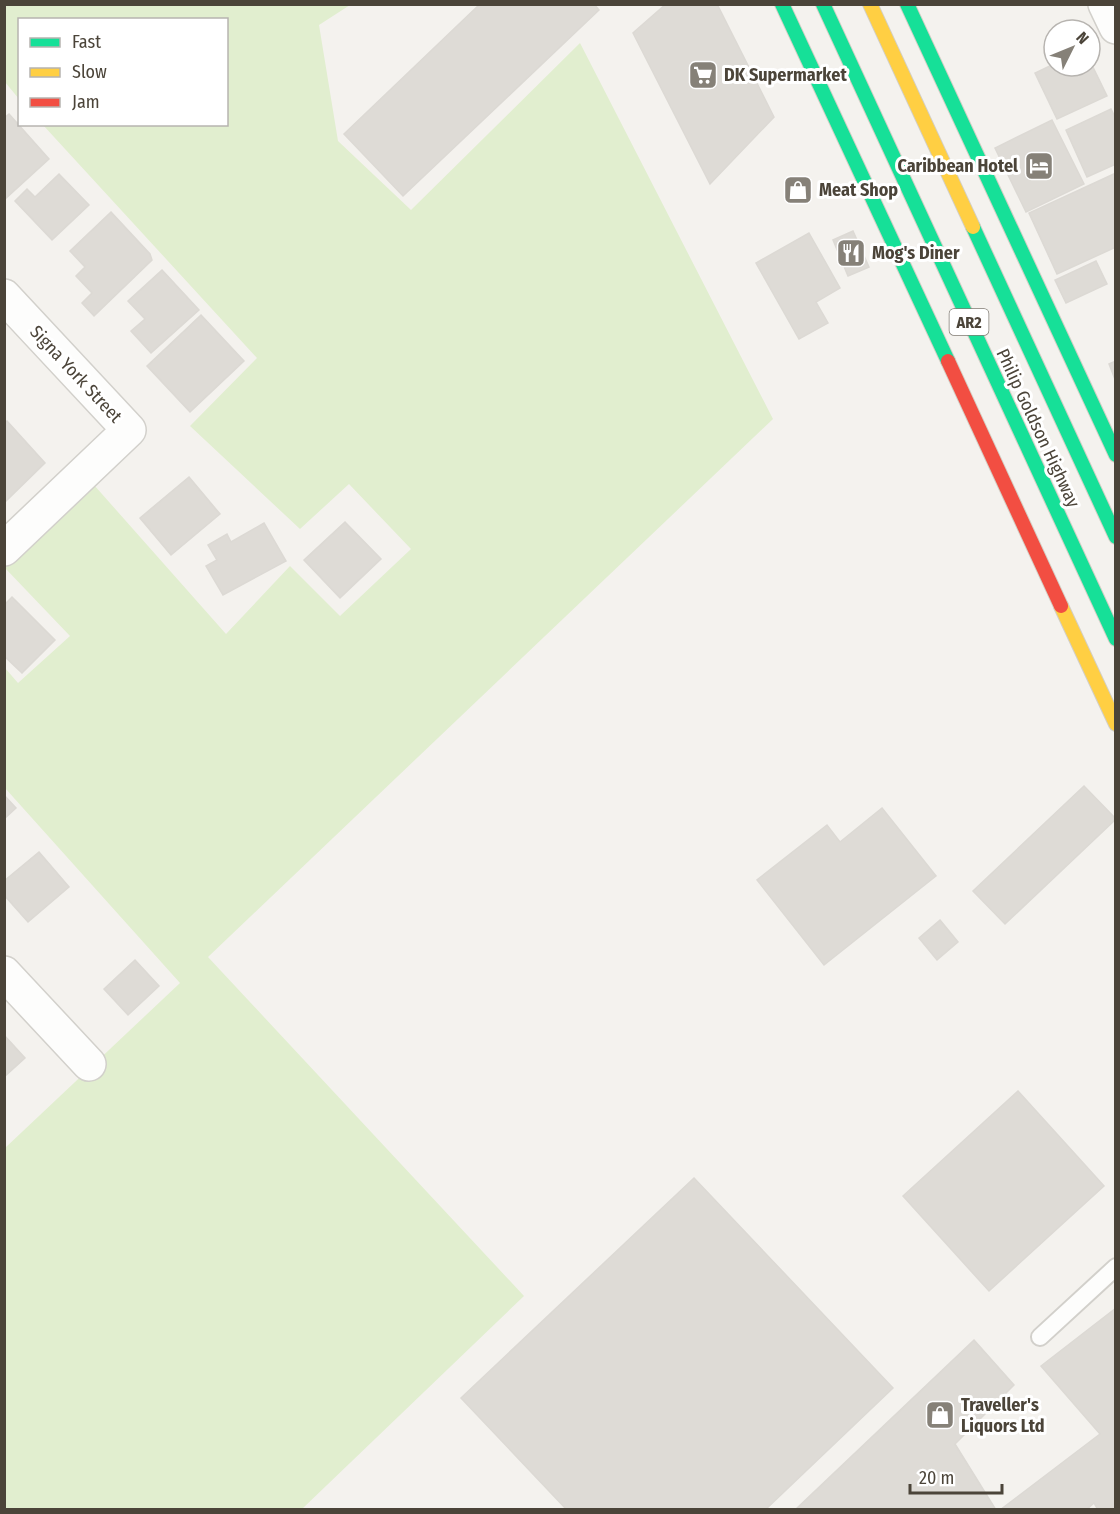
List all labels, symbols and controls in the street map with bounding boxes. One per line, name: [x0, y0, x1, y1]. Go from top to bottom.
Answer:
legend: [18, 18, 228, 126]
north arrow: [1042, 18, 1102, 78]
text: N: [1072, 28, 1093, 48]
text: Fast: [72, 31, 101, 53]
supermarket icon: DK Supermarket: [687, 59, 719, 91]
text: Slow: [72, 61, 107, 83]
place label: DK Supermarket: [724, 64, 847, 86]
text: Jam: [72, 91, 100, 113]
hotel icon: Caribbean Hotel: [1023, 150, 1055, 182]
place label: Caribbean Hotel: [897, 155, 1018, 177]
shop icon: Meat Shop: [782, 174, 814, 206]
place label: Meat Shop: [819, 179, 898, 201]
restaurant icon: Mog's Diner: [835, 237, 867, 269]
place label: Mog's Diner: [872, 242, 960, 264]
road number: AR2: [950, 309, 988, 335]
street label: Signa York Street: [25, 321, 127, 427]
street label: Philip Goldson Highway: [992, 345, 1084, 511]
place label: Traveller's Liquors Ltd: [961, 1394, 1045, 1437]
shop icon: Traveller's Liquors Ltd: [924, 1399, 956, 1431]
scale bar: [910, 1457, 1002, 1495]
text: 20 m: [919, 1467, 954, 1489]

